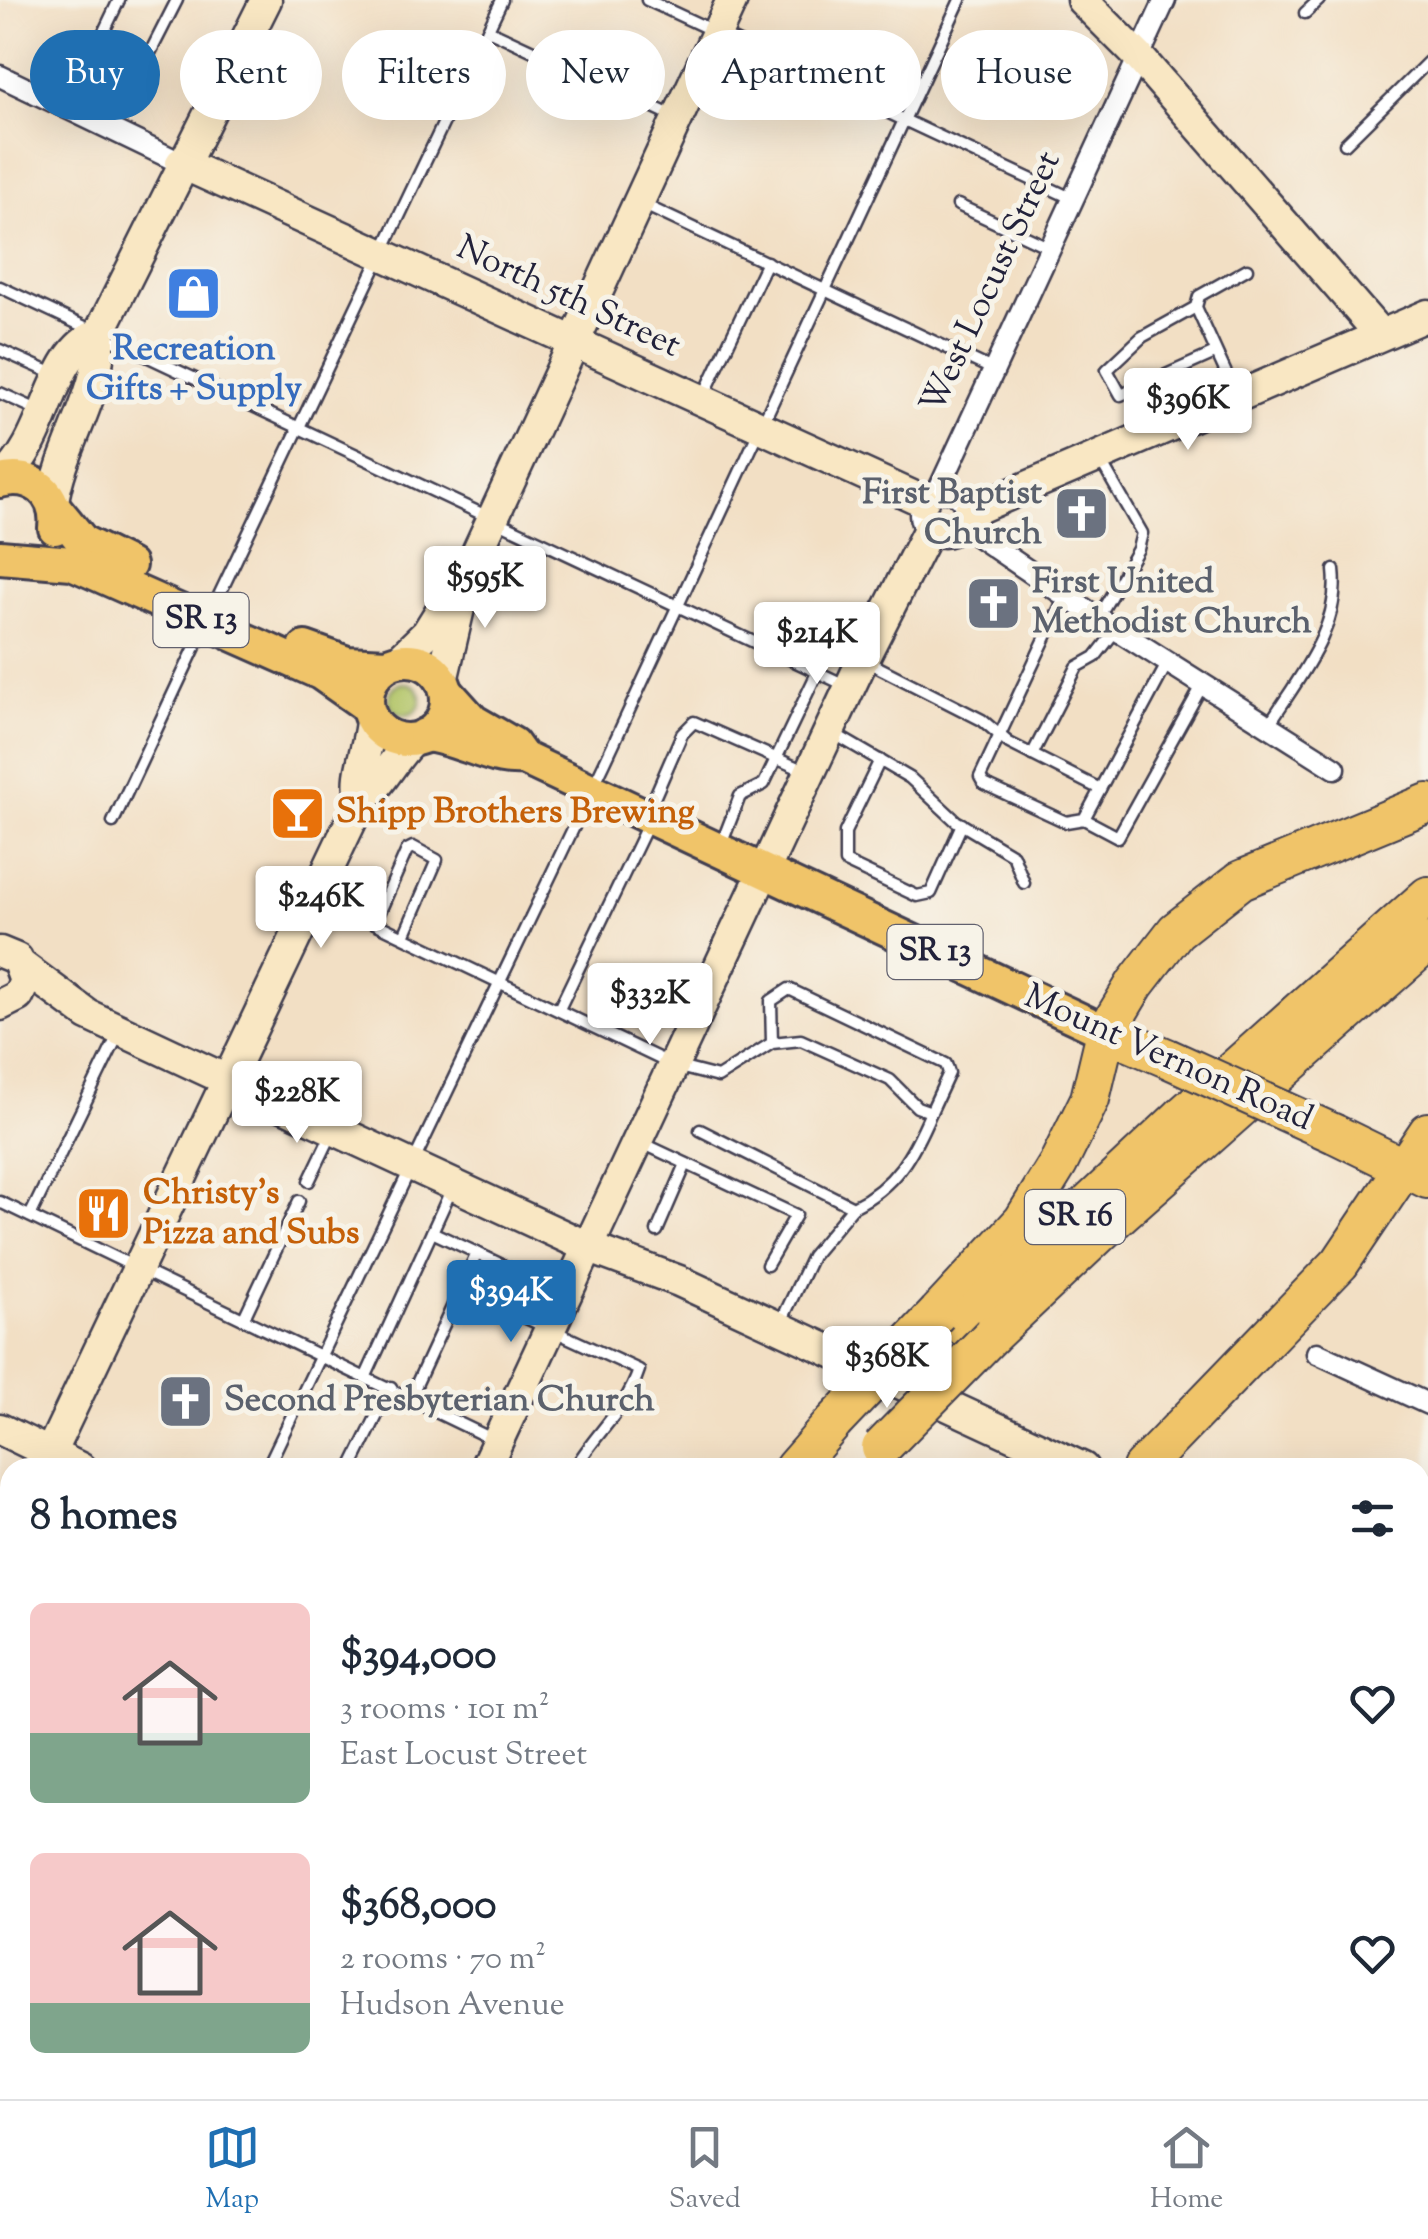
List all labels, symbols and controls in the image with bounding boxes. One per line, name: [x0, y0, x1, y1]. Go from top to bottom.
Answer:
chip: Buy: [30, 30, 160, 120]
chip: Rent: [180, 30, 322, 120]
chip: Filters: [342, 30, 506, 120]
chip: New: [526, 30, 665, 120]
chip: Apartment: [685, 30, 921, 120]
chip: House: [941, 30, 1108, 120]
street label: West Locust Street: [909, 143, 1075, 423]
street label: North 5th Street: [448, 224, 688, 372]
shop icon: Recreation Gifts + Supply: [164, 264, 224, 324]
place label: Recreation Gifts + Supply: [86, 325, 303, 416]
pin: $396K: [1118, 368, 1258, 453]
text: $396K: [1146, 377, 1230, 423]
place label: First Baptist Church: [862, 469, 1042, 560]
church icon: First Baptist Church: [1051, 484, 1111, 544]
pin: $595K: [415, 546, 555, 631]
text: $595K: [446, 555, 524, 601]
place label: First United Methodist Church: [1032, 558, 1312, 649]
church icon: First United Methodist Church: [963, 573, 1023, 633]
road number: SR 13: [154, 593, 248, 647]
pin: $214K: [747, 602, 887, 687]
text: $214K: [776, 611, 858, 657]
bar icon: Shipp Brothers Brewing: [267, 783, 327, 843]
place label: Shipp Brothers Brewing: [336, 788, 695, 839]
pin: $246K: [251, 866, 391, 951]
text: $246K: [278, 875, 364, 921]
road number: SR 13: [888, 925, 982, 979]
pin: $332K: [580, 963, 720, 1048]
text: $332K: [609, 972, 691, 1018]
street label: Mount Vernon Road: [1015, 972, 1321, 1146]
pin: $228K: [227, 1061, 367, 1146]
text: $228K: [254, 1070, 340, 1116]
place label: Christy's Pizza and Subs: [143, 1169, 360, 1260]
restaurant icon: Christy's Pizza and Subs: [74, 1184, 134, 1244]
road number: SR 16: [1025, 1190, 1125, 1244]
pin: $394K: [441, 1260, 581, 1345]
text: $394K: [469, 1269, 553, 1315]
pin: $368K: [817, 1326, 957, 1411]
text: $368K: [845, 1335, 929, 1381]
church icon: Second Presbyterian Church: [155, 1371, 215, 1431]
place label: Second Presbyterian Church: [224, 1376, 655, 1427]
text: 8 homes: [30, 1488, 178, 1548]
icon: filters: [1345, 1491, 1400, 1546]
text: $394,000: [340, 1627, 497, 1687]
icon: home: [110, 1643, 230, 1763]
icon: heart: [1345, 1676, 1400, 1731]
text: 3 rooms · 101 m²: [340, 1687, 550, 1733]
text: East Locust Street: [340, 1733, 587, 1779]
text: $368,000: [340, 1877, 496, 1937]
icon: home: [110, 1893, 230, 2013]
icon: heart: [1345, 1926, 1400, 1981]
text: 2 rooms · 70 m²: [340, 1937, 546, 1983]
text: Hudson Avenue: [340, 1983, 565, 2029]
tab: Map: [205, 2120, 260, 2220]
tab: Saved: [669, 2120, 741, 2220]
tab: Home: [1150, 2120, 1223, 2220]

